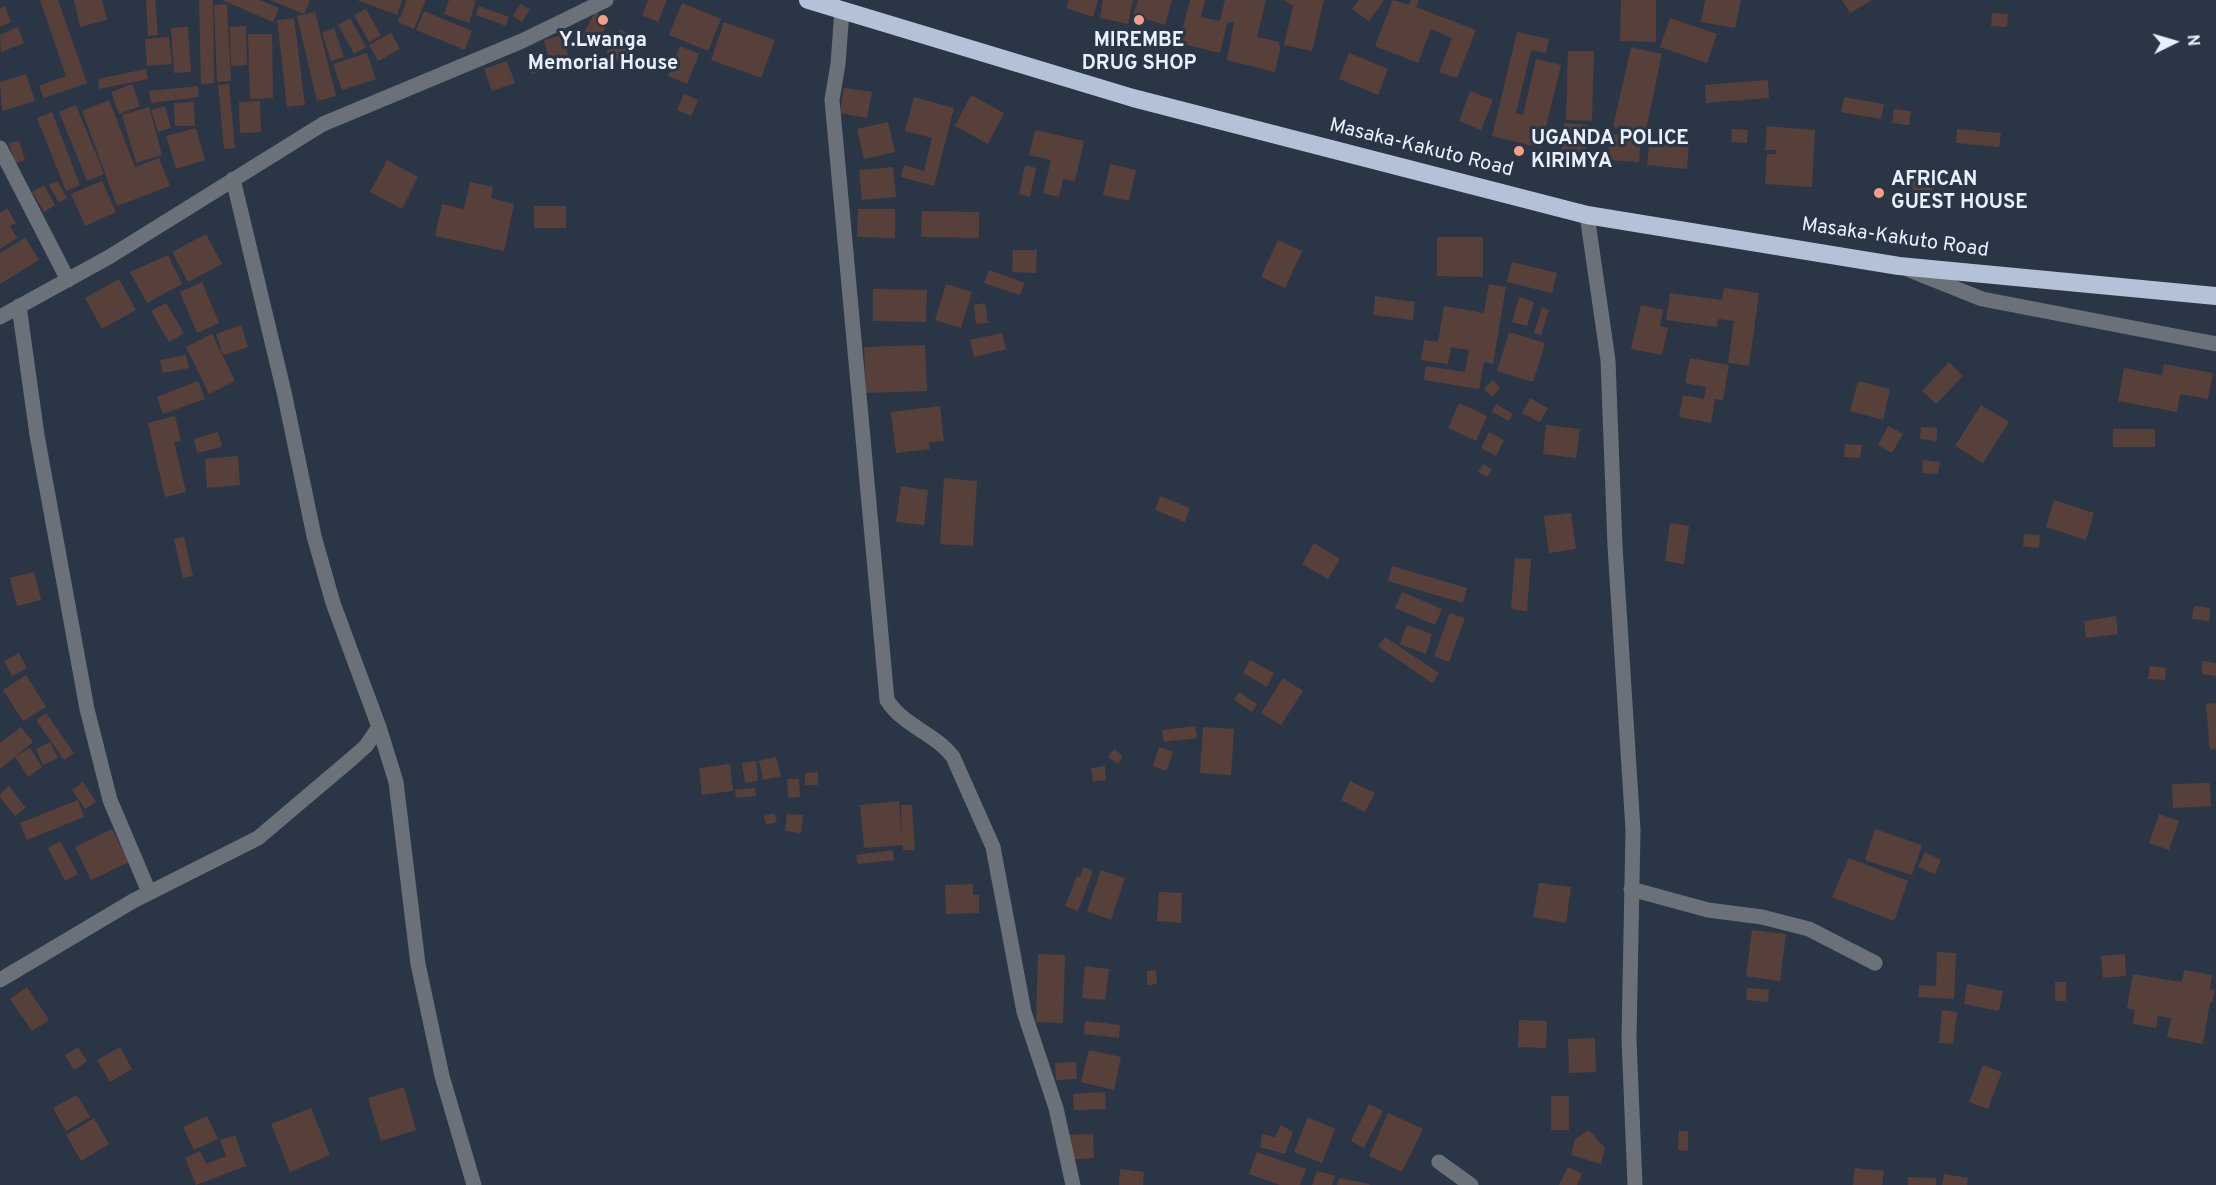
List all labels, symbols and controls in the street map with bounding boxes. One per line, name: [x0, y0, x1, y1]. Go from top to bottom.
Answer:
north arrow: [2144, 12, 2204, 72]
marker: Y.Lwanga Memorial House: [596, 13, 610, 27]
marker: MIREMBE DRUG SHOP: [1132, 13, 1146, 27]
place label: Y.Lwanga Memorial House: [528, 30, 678, 77]
place label: MIREMBE DRUG SHOP: [1082, 30, 1196, 77]
text: N: [2181, 34, 2202, 47]
street label: Masaka-Kakuto Road: [1327, 115, 1515, 183]
place label: UGANDA POLICE KIRIMYA: [1531, 128, 1689, 175]
marker: UGANDA POLICE KIRIMYA: [1512, 144, 1526, 158]
place label: AFRICAN GUEST HOUSE: [1891, 169, 2028, 216]
marker: AFRICAN GUEST HOUSE: [1872, 186, 1886, 200]
street label: Masaka-Kakuto Road: [1800, 214, 1990, 264]

